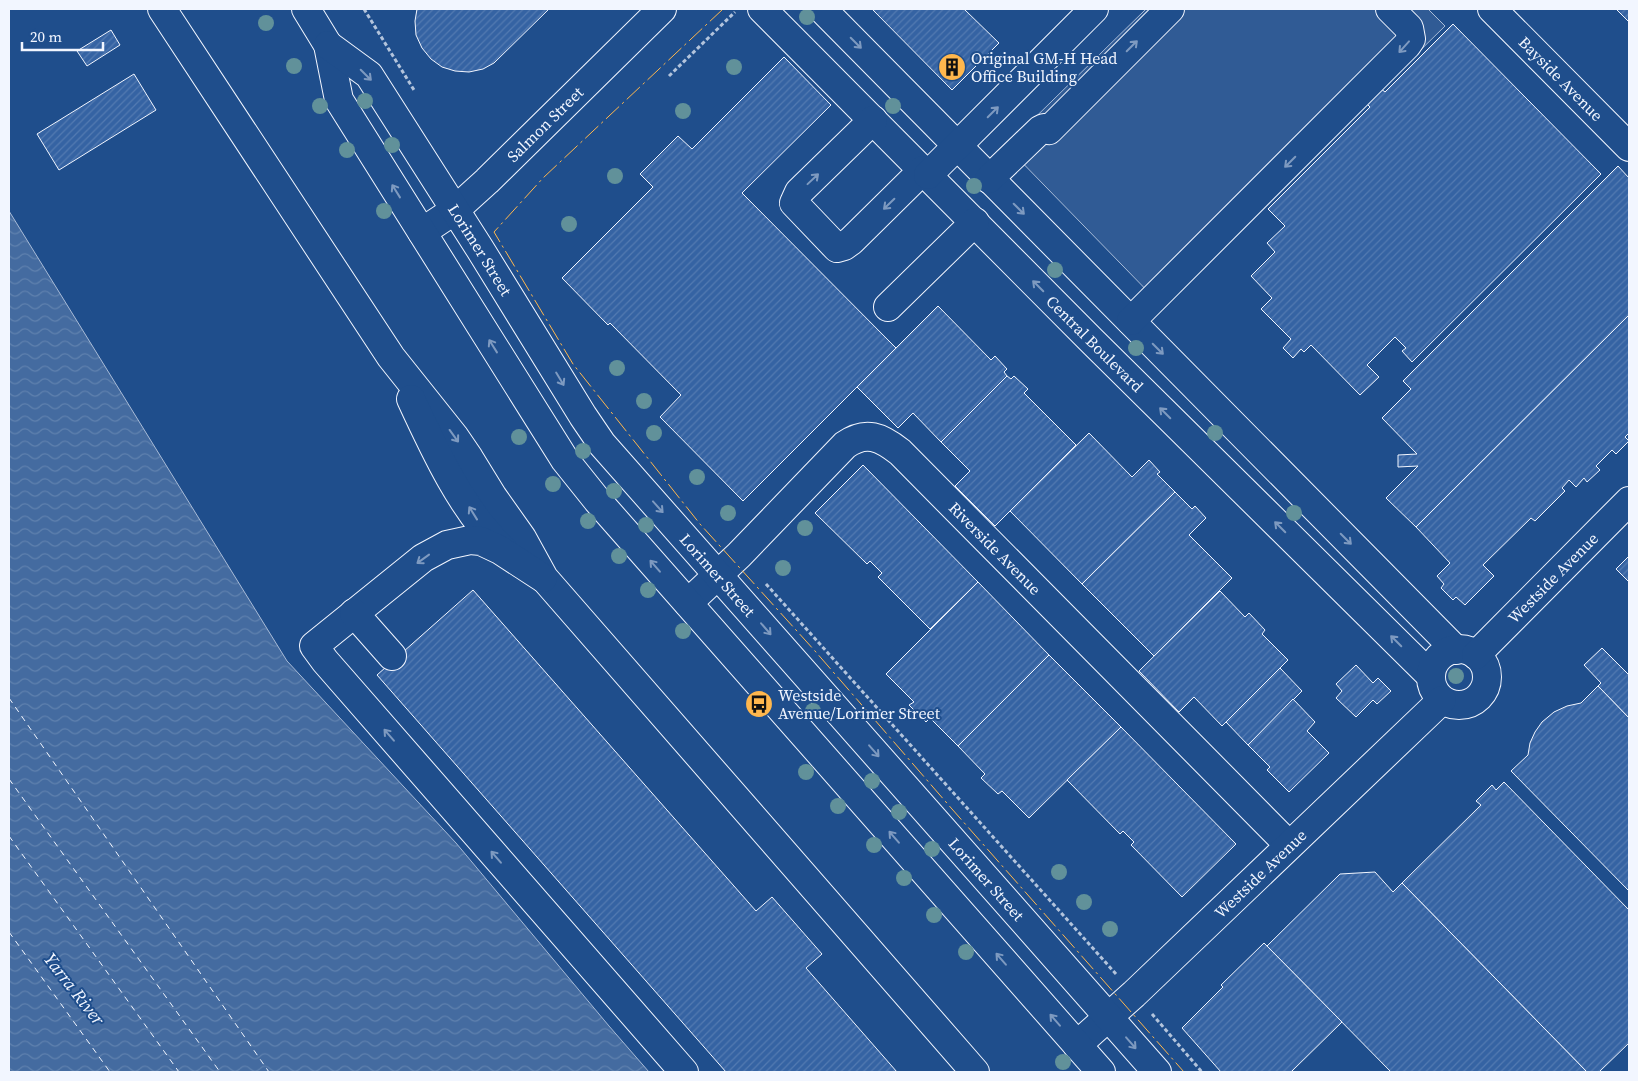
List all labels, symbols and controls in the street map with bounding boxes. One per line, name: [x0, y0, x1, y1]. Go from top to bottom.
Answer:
scale bar: [22, 20, 104, 52]
text: 20 m: [30, 26, 62, 47]
street label: Bayside Avenue: [1514, 31, 1608, 126]
one-way arrow: [850, 37, 862, 50]
one-way arrow: [1126, 40, 1139, 52]
one-way arrow: [1398, 40, 1410, 53]
place label: Original GM-H Head Office Building: [971, 47, 1117, 87]
building icon: Original GM-H Head Office Building: [937, 52, 967, 82]
one-way arrow: [360, 69, 373, 81]
street label: Salmon Street: [502, 81, 589, 167]
one-way arrow: [986, 106, 999, 118]
one-way arrow: [1284, 156, 1296, 169]
one-way arrow: [806, 173, 819, 185]
one-way arrow: [391, 184, 401, 198]
one-way arrow: [882, 198, 895, 210]
street label: Lorimer Street: [443, 200, 518, 301]
one-way arrow: [1013, 203, 1025, 215]
one-way arrow: [1031, 280, 1044, 292]
street label: Central Boulevard: [1042, 290, 1148, 397]
one-way arrow: [488, 339, 498, 353]
one-way arrow: [1152, 343, 1164, 355]
one-way arrow: [555, 371, 565, 385]
one-way arrow: [1159, 407, 1171, 419]
one-way arrow: [449, 429, 459, 443]
street label: Riverside Avenue: [944, 497, 1046, 600]
one-way arrow: [652, 501, 664, 514]
one-way arrow: [468, 507, 478, 521]
one-way arrow: [1274, 521, 1287, 533]
street label: Westside Avenue: [1503, 527, 1603, 628]
street label: Lorimer Street: [675, 529, 761, 622]
one-way arrow: [1340, 533, 1352, 546]
one-way arrow: [416, 554, 430, 564]
one-way arrow: [649, 560, 661, 573]
one-way arrow: [760, 622, 772, 635]
one-way arrow: [1390, 635, 1402, 648]
place label: Westside Avenue/Lorimer Street: [778, 684, 941, 724]
bus stop icon: Westside Avenue/Lorimer Street: [744, 689, 774, 719]
one-way arrow: [384, 728, 395, 741]
one-way arrow: [868, 744, 880, 757]
street label: Westside Avenue: [1209, 824, 1311, 923]
one-way arrow: [888, 830, 900, 843]
street label: Lorimer Street: [944, 833, 1030, 926]
one-way arrow: [490, 851, 502, 864]
water label: Yarra River: [38, 947, 111, 1031]
one-way arrow: [996, 952, 1007, 965]
one-way arrow: [1050, 1014, 1061, 1027]
one-way arrow: [1125, 1037, 1137, 1050]

